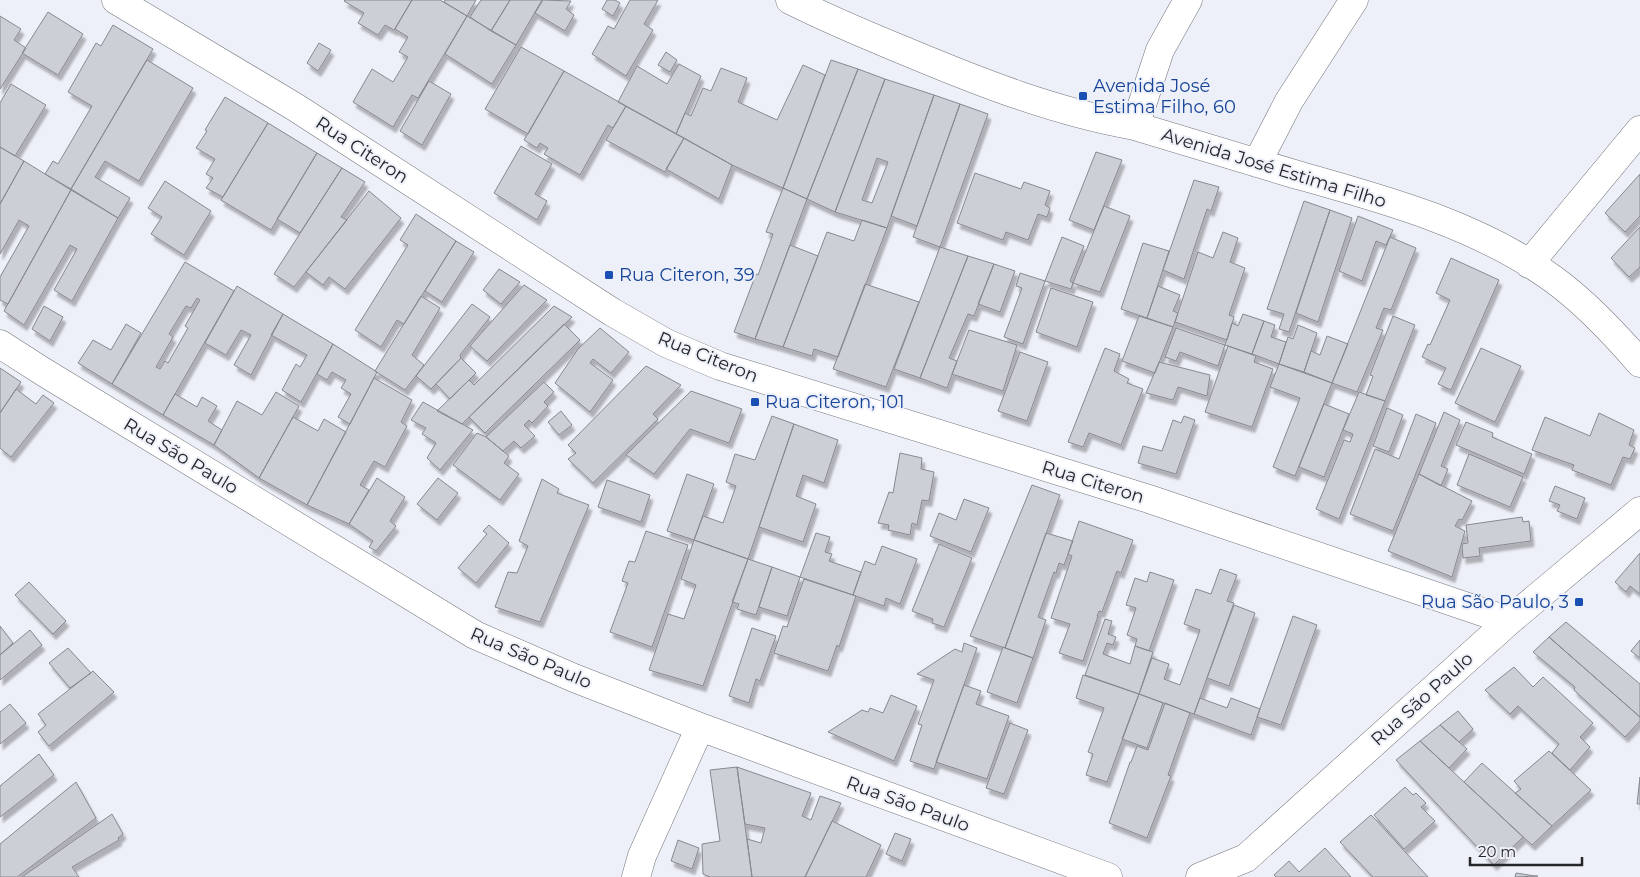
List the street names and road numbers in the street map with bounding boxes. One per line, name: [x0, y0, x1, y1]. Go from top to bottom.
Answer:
street label: Rua Citeron: [311, 112, 413, 188]
street label: Avenida José Estima Filho: [1159, 123, 1389, 213]
street label: Rua Citeron: [655, 327, 761, 387]
street label: Rua São Paulo: [120, 413, 242, 499]
street label: Rua Citeron: [1039, 456, 1147, 508]
street label: Rua São Paulo: [467, 623, 595, 693]
street label: Rua São Paulo: [1366, 647, 1478, 751]
street label: Rua São Paulo: [843, 771, 973, 837]

